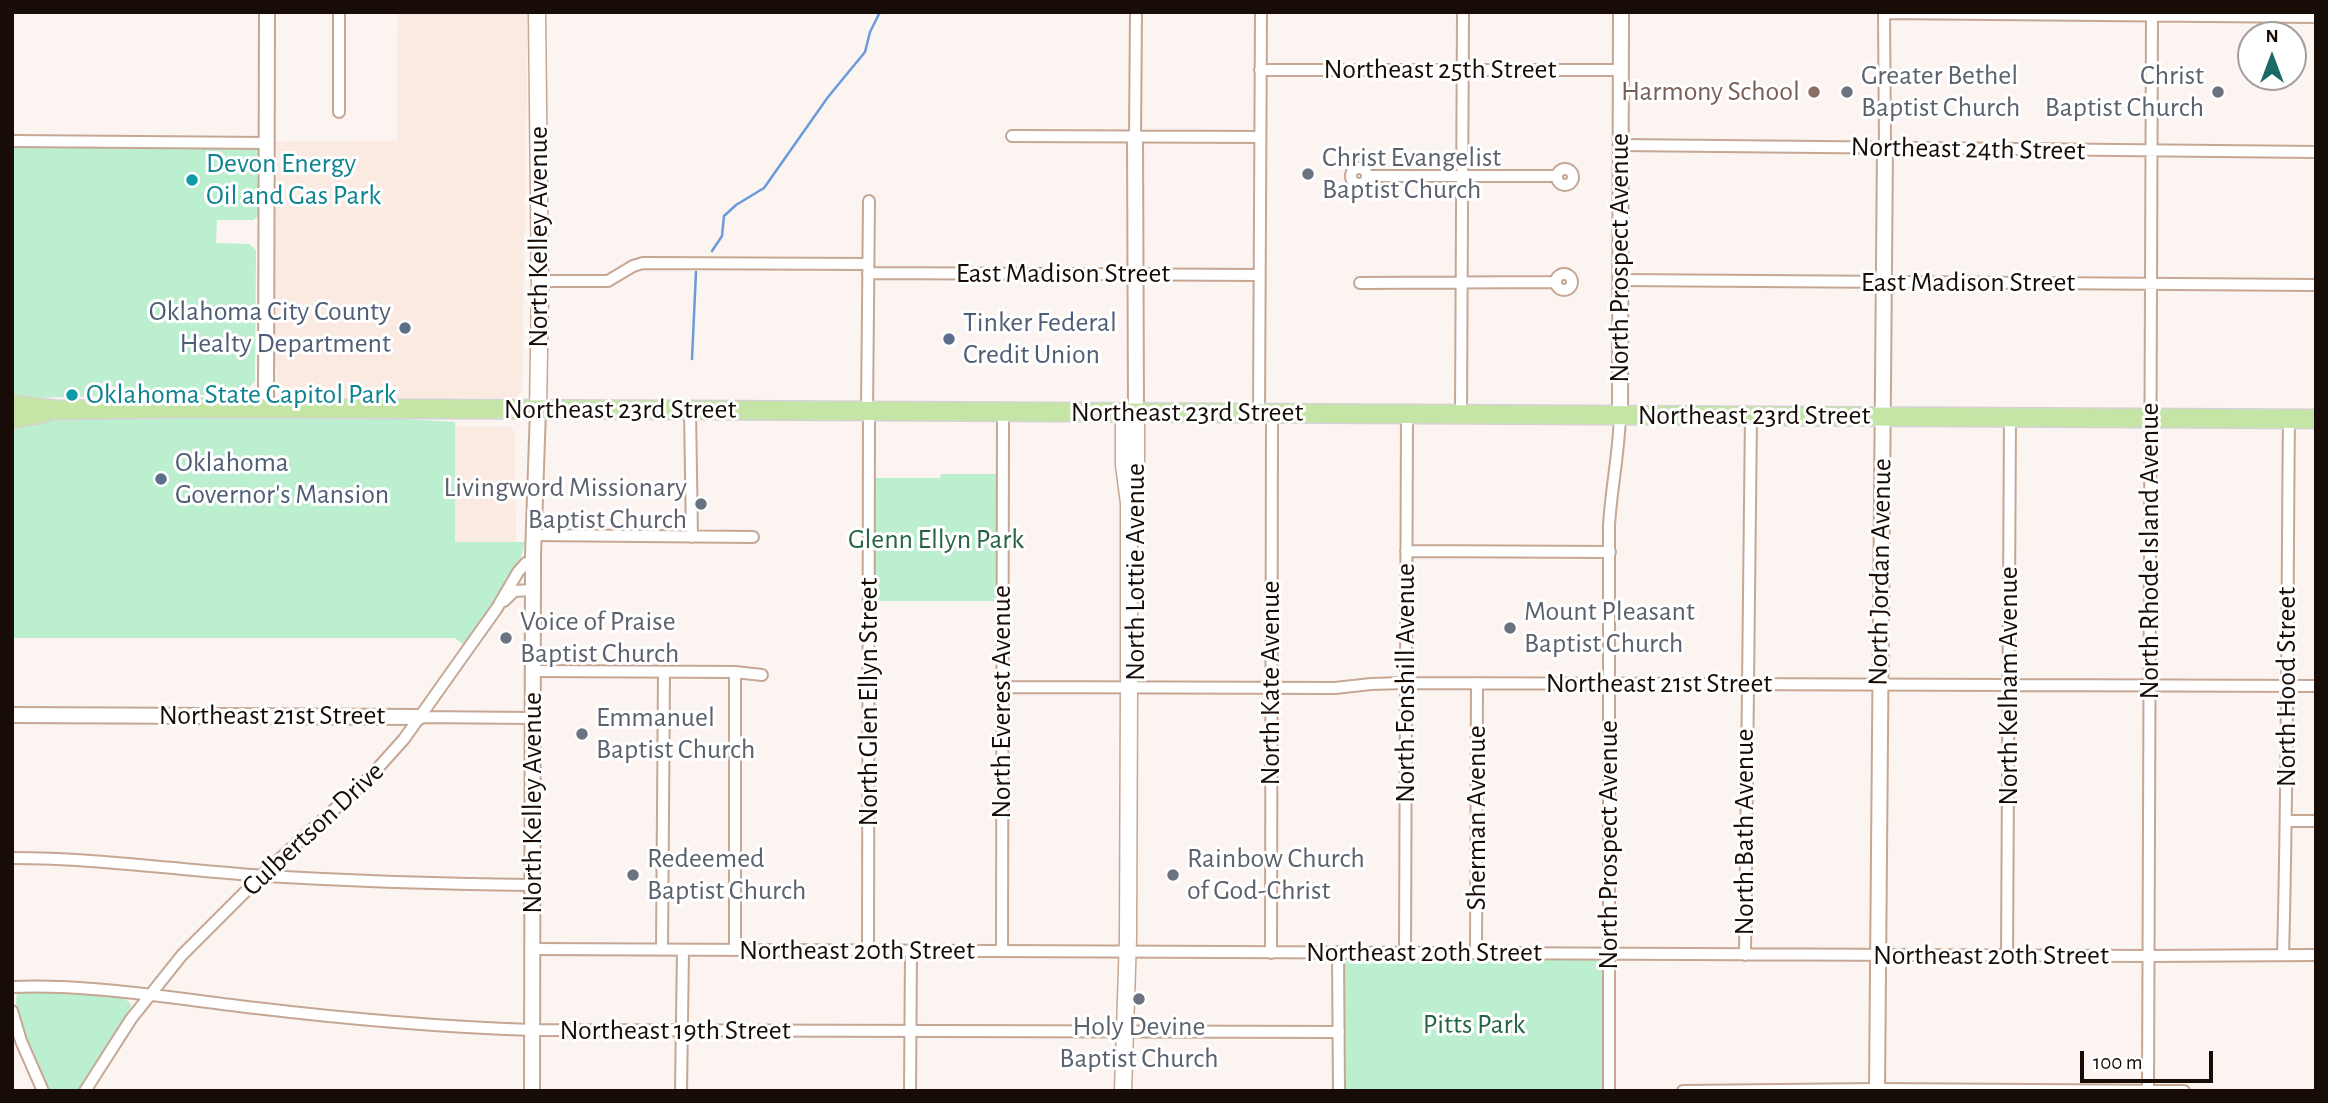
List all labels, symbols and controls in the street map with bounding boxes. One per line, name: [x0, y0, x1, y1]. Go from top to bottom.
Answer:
north arrow: [2237, 21, 2307, 91]
text: N: [2265, 27, 2279, 46]
street label: Northeast 25th Street: [1324, 53, 1556, 87]
place label: Greater Bethel Baptist Church: [1861, 59, 2020, 125]
place label: Christ Baptist Church: [2045, 59, 2204, 125]
place label: Harmony School: [1621, 75, 1800, 109]
marker: Harmony School: [1806, 84, 1822, 100]
marker: Greater Bethel Baptist Church: [1839, 84, 1855, 100]
marker: Christ Baptist Church: [2210, 84, 2226, 100]
street label: North Kelley Avenue: [522, 126, 556, 348]
street label: Northeast 24th Street: [1850, 130, 2086, 168]
street label: North Prospect Avenue: [1603, 133, 1637, 383]
place label: Christ Evangelist Baptist Church: [1322, 141, 1501, 207]
place label: Devon Energy Oil and Gas Park: [206, 147, 381, 213]
marker: Christ Evangelist Baptist Church: [1300, 166, 1316, 182]
marker: Devon Energy Oil and Gas Park: [184, 172, 200, 188]
street label: East Madison Street: [956, 257, 1170, 291]
street label: East Madison Street: [1861, 266, 2075, 300]
place label: Oklahoma City County Healty Department: [149, 295, 391, 361]
place label: Tinker Federal Credit Union: [963, 306, 1117, 372]
marker: Oklahoma City County Healty Department: [397, 320, 413, 336]
marker: Tinker Federal Credit Union: [941, 331, 957, 347]
place label: Oklahoma State Capitol Park: [86, 378, 396, 412]
marker: Oklahoma State Capitol Park: [64, 387, 80, 403]
street label: Northeast 23rd Street: [504, 393, 736, 427]
street label: Northeast 23rd Street: [1071, 396, 1303, 430]
street label: Northeast 23rd Street: [1638, 399, 1870, 433]
street label: North Rhode Island Avenue: [2133, 403, 2167, 699]
place label: Oklahoma Governor's Mansion: [175, 446, 389, 512]
street label: North Jordan Avenue: [1861, 458, 1899, 686]
street label: North Lottie Avenue: [1119, 463, 1153, 681]
marker: Oklahoma Governor's Mansion: [153, 471, 169, 487]
place label: Livingword Missionary Baptist Church: [444, 471, 687, 537]
marker: Livingword Missionary Baptist Church: [693, 496, 709, 512]
park label: Glenn Ellyn Park: [848, 523, 1024, 557]
street label: North Fonshill Avenue: [1389, 563, 1423, 803]
street label: North Kelham Avenue: [1992, 566, 2026, 806]
street label: North Glen Ellyn Street: [852, 578, 886, 826]
street label: North Kate Avenue: [1254, 581, 1288, 785]
street label: North Everest Avenue: [985, 585, 1019, 819]
street label: North Hood Street: [2270, 587, 2304, 787]
place label: Mount Pleasant Baptist Church: [1524, 595, 1695, 661]
place label: Voice of Praise Baptist Church: [520, 605, 679, 671]
marker: Mount Pleasant Baptist Church: [1502, 620, 1518, 636]
marker: Voice of Praise Baptist Church: [498, 630, 514, 646]
street label: Northeast 21st Street: [1546, 667, 1772, 701]
street label: North Kelley Avenue: [516, 692, 550, 914]
street label: Northeast 21st Street: [159, 699, 385, 733]
place label: Emmanuel Baptist Church: [596, 701, 755, 767]
street label: North Prospect Avenue: [1592, 720, 1626, 970]
street label: Sherman Avenue: [1460, 725, 1494, 911]
marker: Emmanuel Baptist Church: [574, 726, 590, 742]
street label: North Bath Avenue: [1728, 729, 1762, 935]
street label: Culbertson Drive: [235, 755, 391, 903]
place label: Redeemed Baptist Church: [647, 842, 806, 908]
place label: Rainbow Church of God-Christ: [1187, 842, 1365, 908]
marker: Redeemed Baptist Church: [625, 867, 641, 883]
marker: Rainbow Church of God-Christ: [1165, 867, 1181, 883]
street label: Northeast 20th Street: [739, 934, 975, 968]
street label: Northeast 20th Street: [1306, 936, 1542, 970]
street label: Northeast 20th Street: [1873, 939, 2109, 973]
marker: Holy Devine Baptist Church: [1131, 991, 1147, 1007]
park label: Pitts Park: [1423, 1008, 1525, 1042]
place label: Holy Devine Baptist Church: [1059, 1010, 1219, 1076]
street label: Northeast 19th Street: [559, 1014, 791, 1048]
scale bar: [2083, 1036, 2216, 1080]
text: 100 m: [2093, 1052, 2143, 1073]

